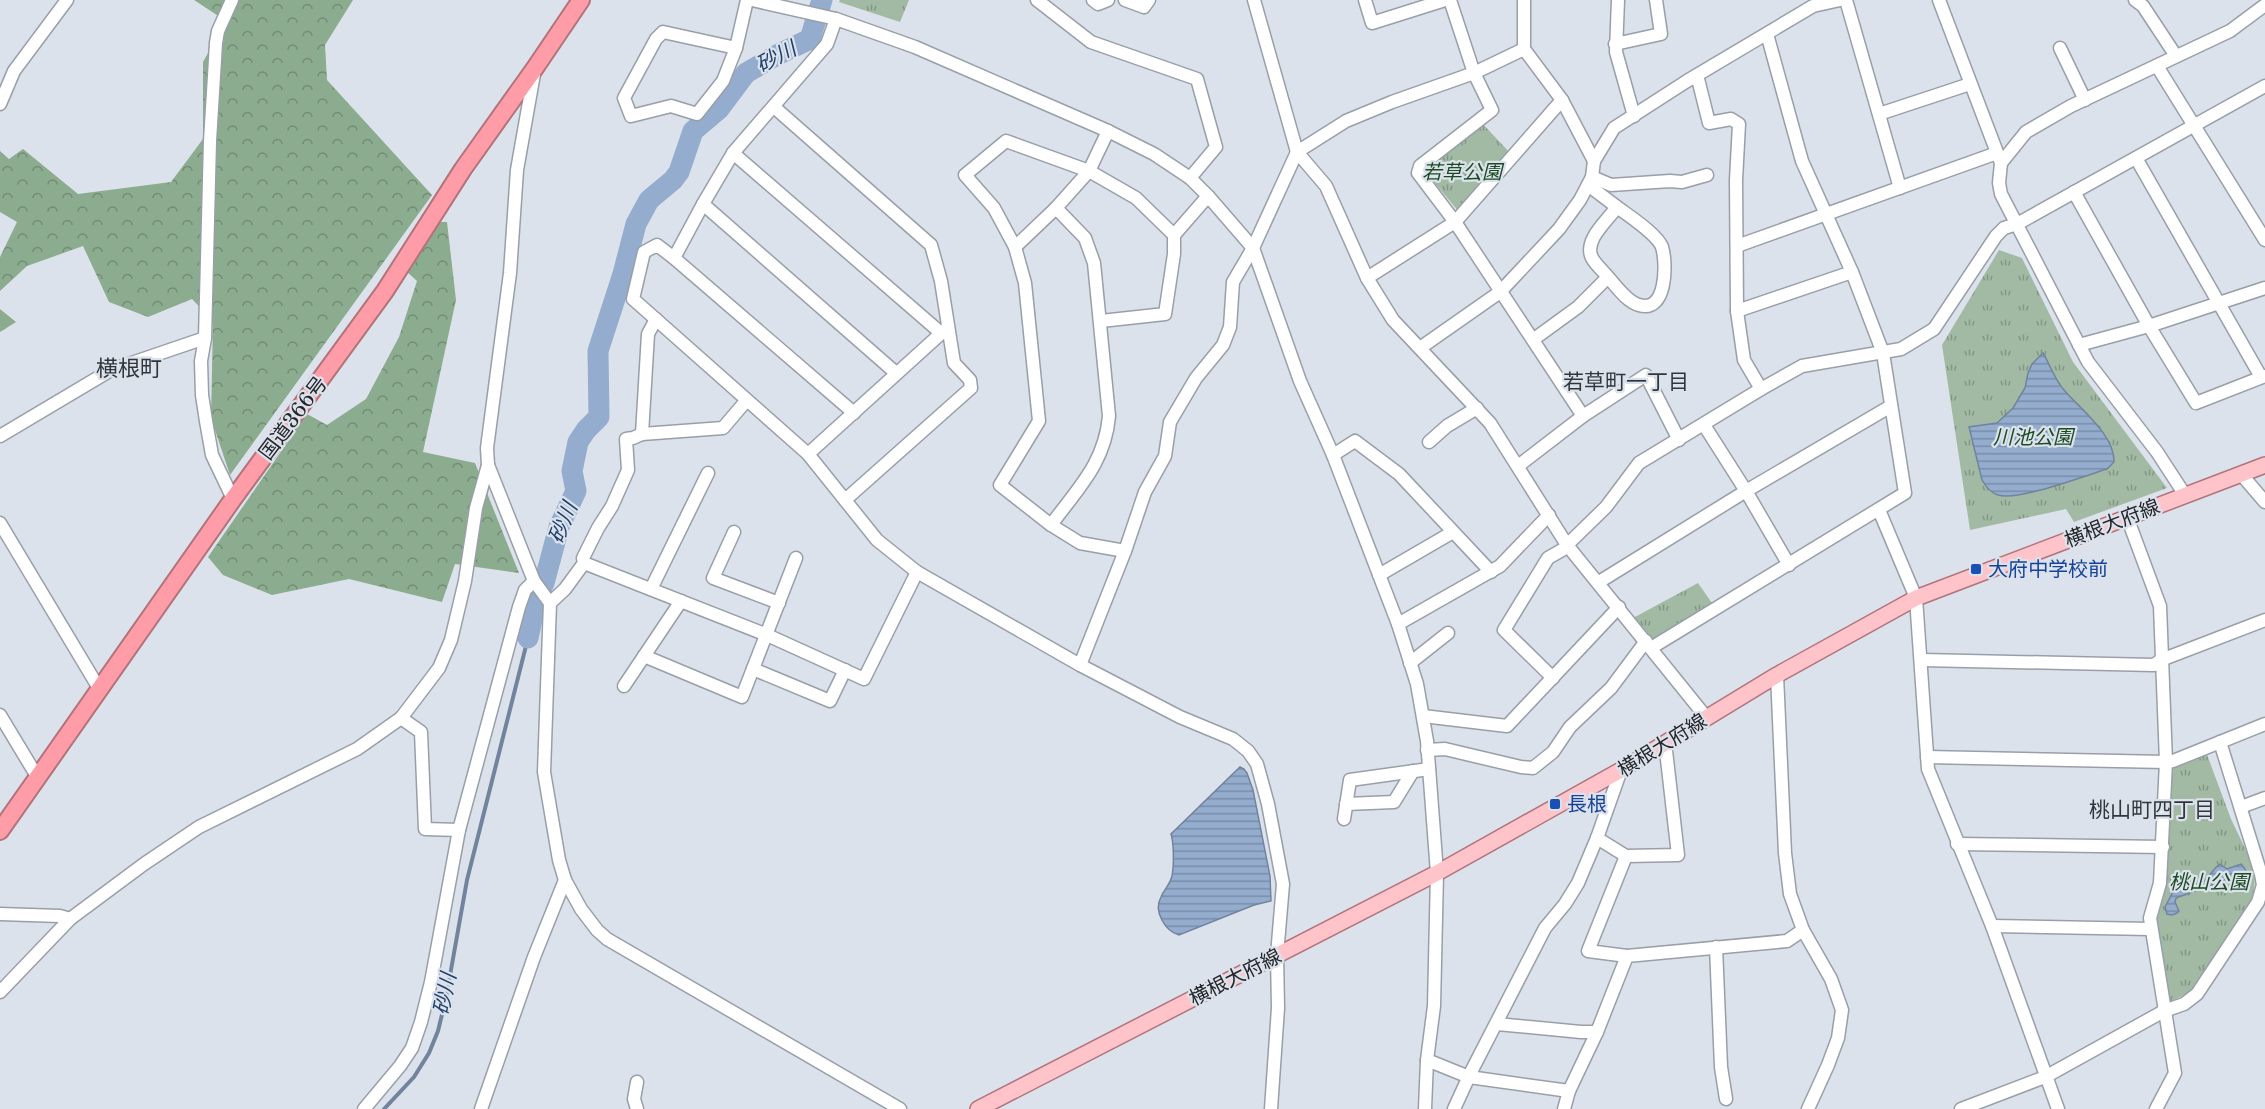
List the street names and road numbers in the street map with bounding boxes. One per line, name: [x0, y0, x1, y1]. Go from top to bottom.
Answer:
street label: 国道366号: [254, 372, 332, 464]
street label: 横根大府線: [2061, 494, 2163, 552]
street label: 横根大府線: [1613, 708, 1711, 782]
street label: 横根大府線: [1185, 944, 1285, 1010]

